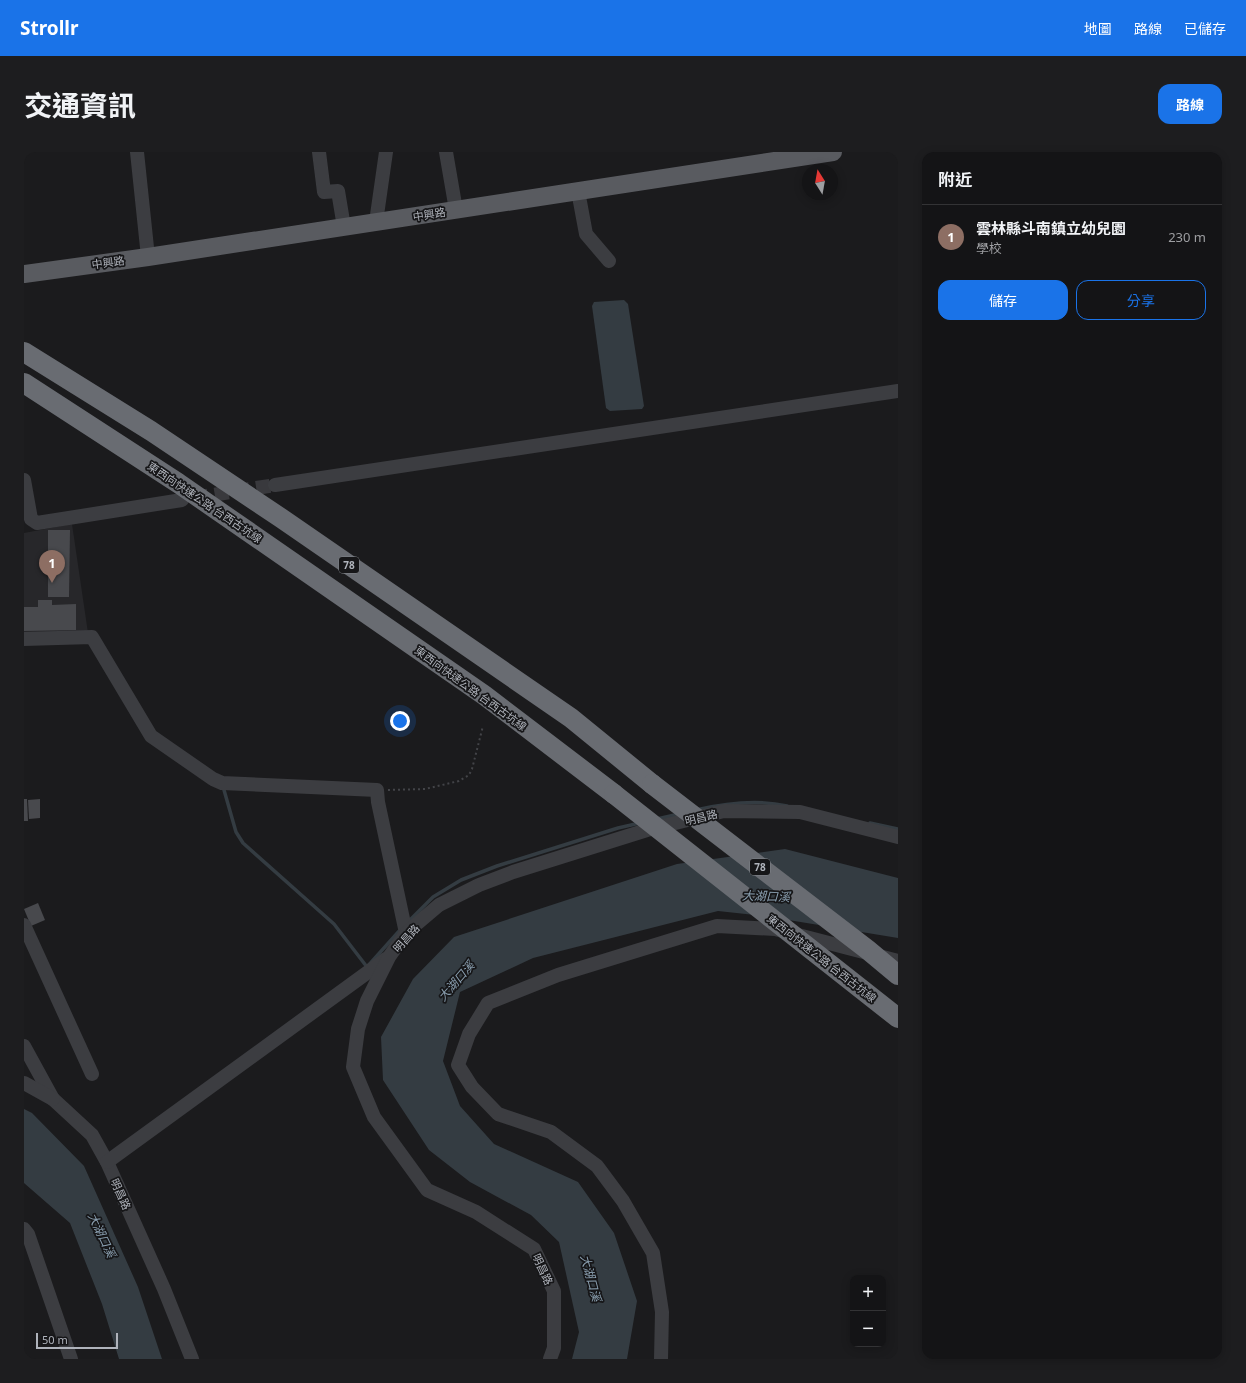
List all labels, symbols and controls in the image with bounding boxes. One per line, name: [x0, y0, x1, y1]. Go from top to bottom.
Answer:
text: Strollr: [20, 15, 79, 41]
text: 地圖: [1084, 19, 1112, 38]
text: 路線: [1134, 19, 1162, 38]
text: 已儲存: [1184, 19, 1226, 38]
button: 路線: [1158, 84, 1222, 124]
text: 交通資訊: [24, 86, 136, 124]
north arrow: [802, 164, 838, 200]
text: 附近: [938, 168, 972, 191]
street label: 中興路: [412, 204, 446, 224]
text: 雲林縣斗南鎮立幼兒園: [976, 218, 1126, 238]
text: 1: [947, 228, 955, 246]
text: 230 m: [1168, 228, 1206, 246]
text: 學校: [976, 239, 1002, 257]
street label: 中興路: [91, 252, 125, 272]
button: 儲存: [938, 280, 1068, 320]
button: 分享: [1076, 280, 1206, 320]
street label: 東西向快速公路 台西古坑線: [145, 458, 265, 546]
pin: 1: [39, 550, 65, 583]
road number: 78: [339, 557, 359, 573]
street label: 東西向快速公路 台西古坑線: [412, 642, 530, 734]
your location: [390, 711, 410, 731]
street label: 明昌路: [683, 806, 719, 828]
road number: 78: [750, 859, 770, 875]
water label: 大湖口溪: [742, 887, 792, 905]
street label: 東西向快速公路 台西古坑線: [764, 911, 880, 1005]
street label: 明昌路: [389, 921, 423, 955]
water label: 大湖口溪: [434, 956, 479, 1005]
street label: 明昌路: [107, 1176, 135, 1212]
water label: 大湖口溪: [84, 1210, 121, 1262]
street label: 明昌路: [529, 1251, 557, 1287]
water label: 大湖口溪: [577, 1253, 606, 1305]
map controls: [850, 1275, 886, 1347]
button: +: [850, 1275, 886, 1311]
button: −: [850, 1311, 886, 1347]
scale bar: [36, 1331, 118, 1350]
text: 50 m: [42, 1332, 68, 1347]

